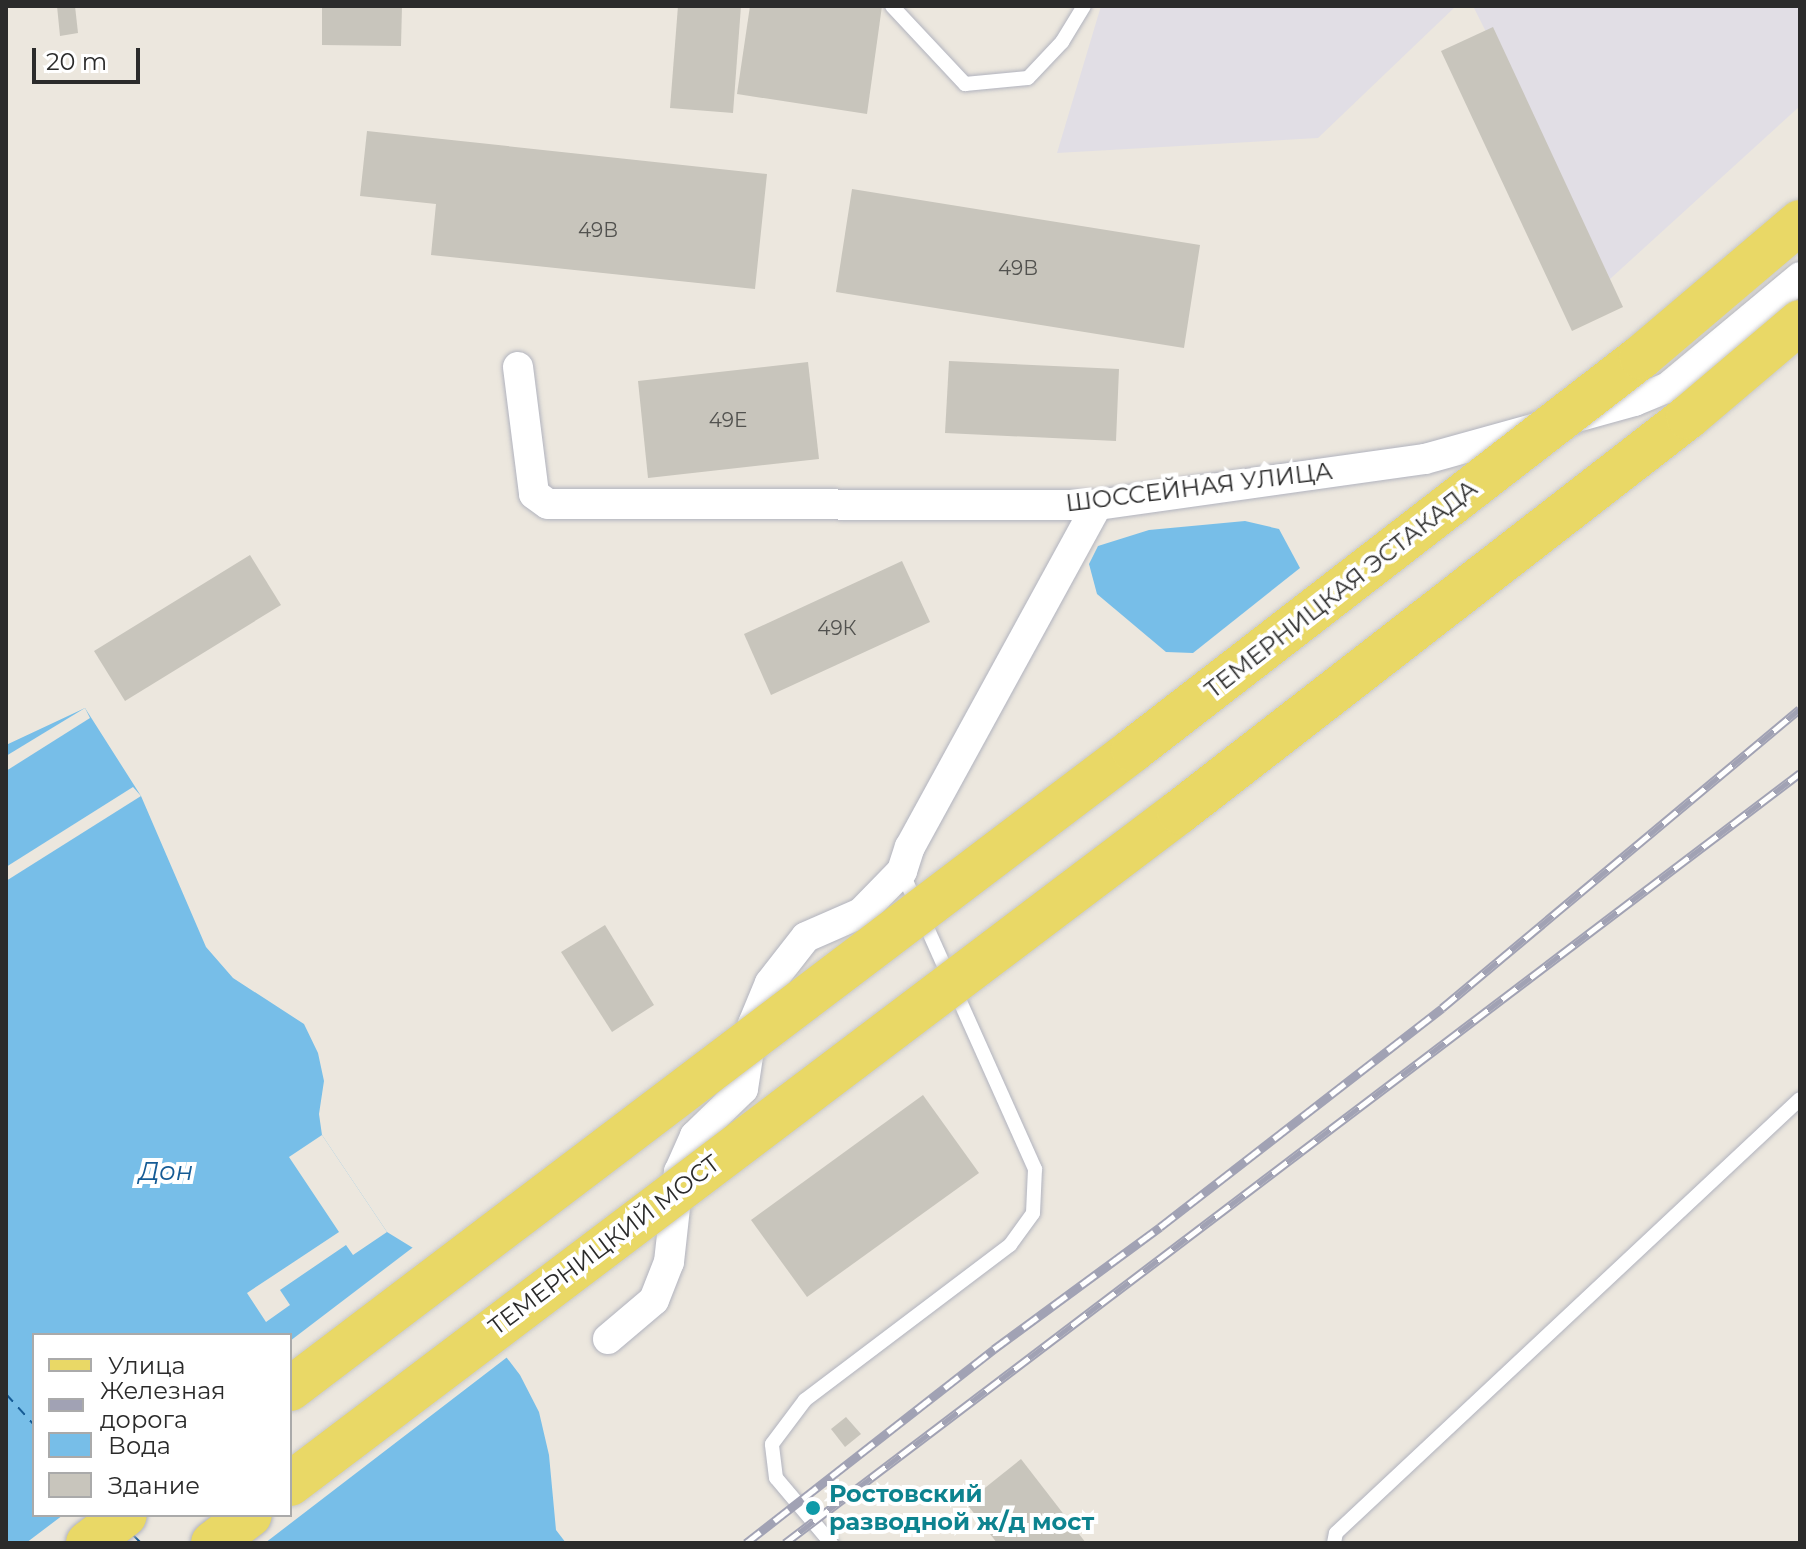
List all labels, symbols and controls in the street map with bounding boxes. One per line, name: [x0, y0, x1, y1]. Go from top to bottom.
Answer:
scale bar: [36, 32, 144, 82]
text: 20 m: [46, 47, 107, 76]
house number: 49В: [578, 218, 618, 242]
house number: 49В: [998, 256, 1038, 280]
house number: 49Е: [709, 408, 747, 432]
street label: ШОССЕЙНАЯ УЛИЦА: [1064, 456, 1334, 518]
street label: ТЕМЕРНИЦКАЯ ЭСТАКАДА: [1199, 474, 1483, 704]
house number: 49К: [817, 616, 857, 640]
street label: ТЕМЕРНИЦКИЙ МОСТ: [483, 1149, 725, 1341]
water label: Дон: [139, 1156, 193, 1188]
legend: [32, 1333, 292, 1517]
text: Улица: [108, 1351, 186, 1380]
text: Железная дорога: [100, 1376, 226, 1434]
text: Вода: [108, 1431, 171, 1460]
text: Здание: [108, 1471, 200, 1500]
place label: Ростовский разводной ж/д мост: [829, 1480, 1094, 1536]
marker: Ростовский разводной ж/д мост: [804, 1499, 822, 1517]

